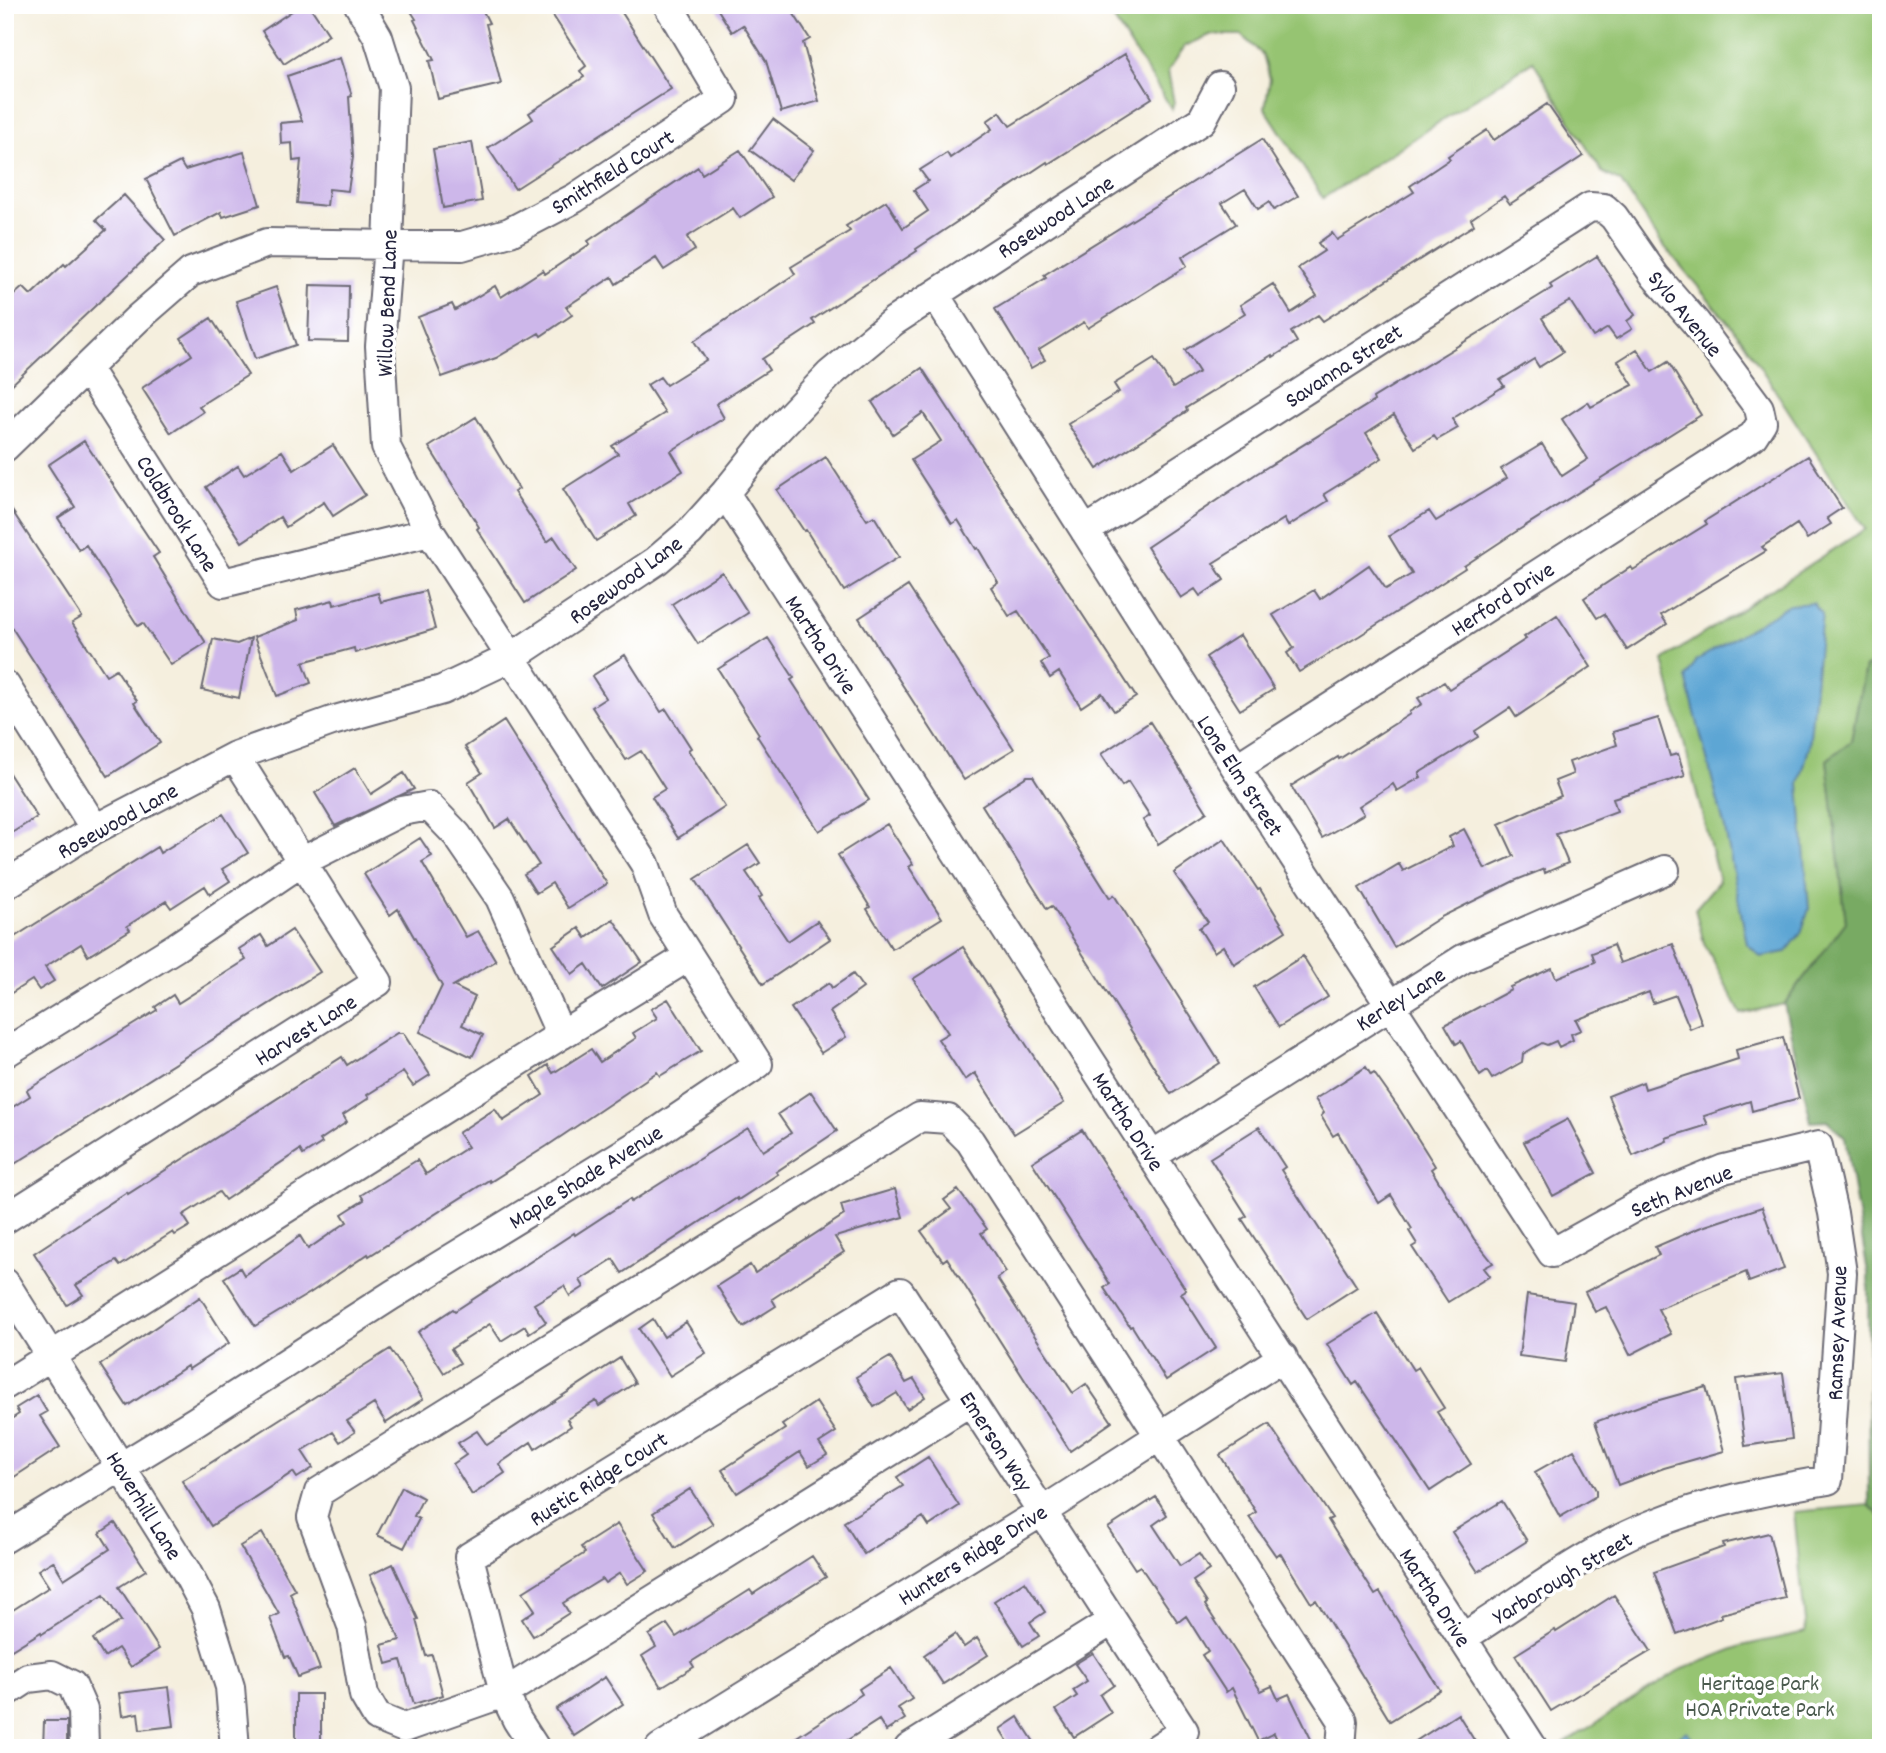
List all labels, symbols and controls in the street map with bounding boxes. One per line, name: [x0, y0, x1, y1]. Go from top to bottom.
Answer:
street label: Smithfield Court: [546, 123, 682, 225]
street label: Rosewood Lane: [992, 169, 1122, 269]
street label: Willow Bend Lane: [370, 229, 409, 377]
street label: Sylo Avenue: [1638, 265, 1729, 366]
street label: Savanna Street: [1280, 317, 1410, 418]
street label: Coldbrook Lane: [126, 450, 224, 580]
street label: Rosewood Lane: [563, 529, 691, 634]
street label: Herford Drive: [1446, 555, 1562, 647]
street label: Martha Drive: [775, 590, 863, 702]
street label: Lone Elm Street: [1187, 710, 1290, 844]
street label: Rosewood Lane: [52, 776, 185, 870]
street label: Kerley Lane: [1351, 960, 1453, 1042]
street label: Harvest Lane: [249, 987, 364, 1076]
street label: Martha Drive: [1082, 1067, 1170, 1179]
street label: Maple Shade Avenue: [503, 1118, 670, 1240]
street label: Seth Avenue: [1626, 1158, 1738, 1229]
street label: Ramsey Avenue: [1821, 1265, 1858, 1401]
street label: Emerson Way: [949, 1386, 1039, 1500]
street label: Rustic Ridge Court: [524, 1425, 676, 1537]
street label: Haverhill Lane: [96, 1446, 189, 1568]
street label: Hunters Ridge Drive: [893, 1498, 1055, 1616]
street label: Yarborough Street: [1487, 1525, 1640, 1635]
street label: Martha Drive: [1389, 1543, 1477, 1655]
park label: Heritage Park HOA Private Park: [1685, 1669, 1835, 1728]

